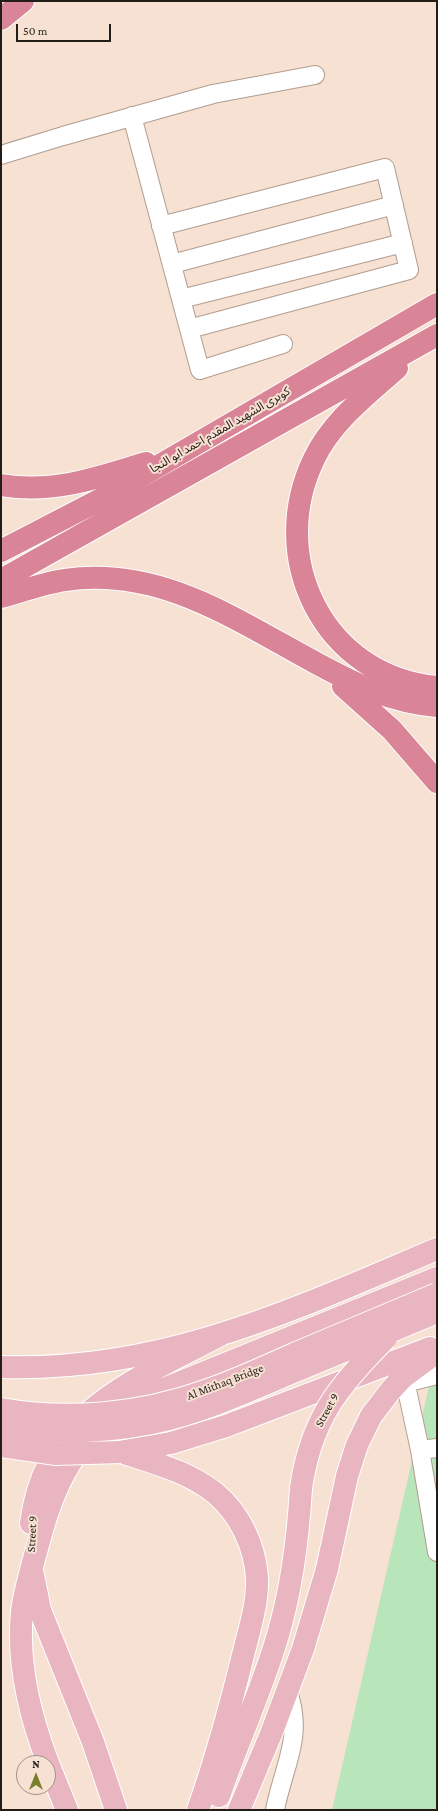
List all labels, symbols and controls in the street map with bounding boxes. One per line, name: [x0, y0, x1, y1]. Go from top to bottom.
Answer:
scale bar: [18, 16, 113, 42]
text: 50 m: [23, 24, 47, 38]
street label: كوبرى الشهيد المقدم احمد ابو النجا: [147, 384, 293, 476]
street label: Al Mithaq Bridge: [185, 1361, 265, 1403]
street label: Street 9: [312, 1391, 342, 1429]
street label: Street 9: [24, 1515, 40, 1553]
north arrow: [16, 1755, 56, 1795]
text: N: [32, 1758, 40, 1770]

